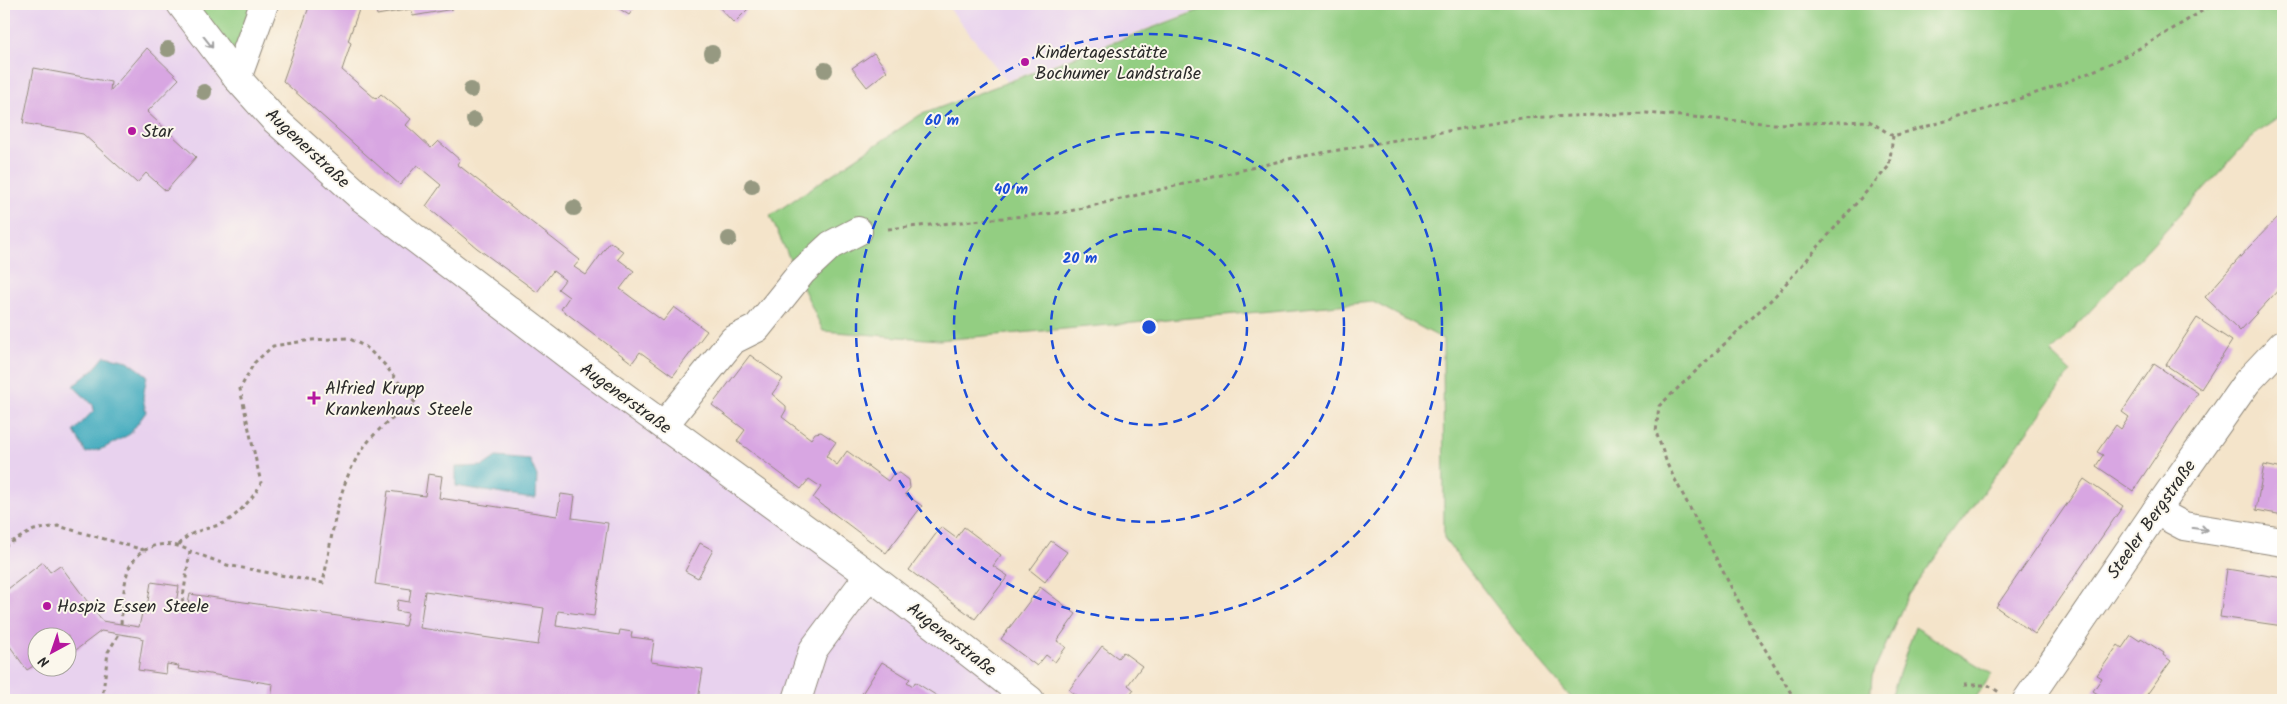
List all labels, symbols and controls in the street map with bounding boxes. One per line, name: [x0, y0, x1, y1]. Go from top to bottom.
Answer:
one-way arrow: [203, 35, 214, 48]
place label: Kindertagesstätte Bochumer Landstraße: [1035, 39, 1201, 89]
marker: Kindertagesstätte Bochumer Landstraße: [1019, 56, 1031, 68]
street label: Augenerstraße: [258, 102, 356, 196]
text: 60 m: [925, 109, 959, 133]
place label: Star: [142, 118, 174, 147]
marker: Star: [126, 125, 138, 137]
text: 40 m: [994, 178, 1028, 202]
text: 20 m: [1063, 247, 1097, 271]
centre of rings: [1140, 318, 1158, 336]
street label: Augenerstraße: [573, 356, 677, 443]
place label: Alfried Krupp Krankenhaus Steele: [325, 375, 473, 425]
marker: Alfried Krupp Krankenhaus Steele: [307, 391, 321, 405]
street label: Steeler Bergstraße: [2100, 454, 2204, 586]
one-way arrow: [2192, 524, 2208, 534]
place label: Hospiz Essen Steele: [57, 593, 209, 622]
street label: Augenerstraße: [900, 596, 1002, 685]
marker: Hospiz Essen Steele: [41, 600, 53, 612]
north arrow: [28, 626, 78, 676]
text: N: [34, 650, 55, 672]

